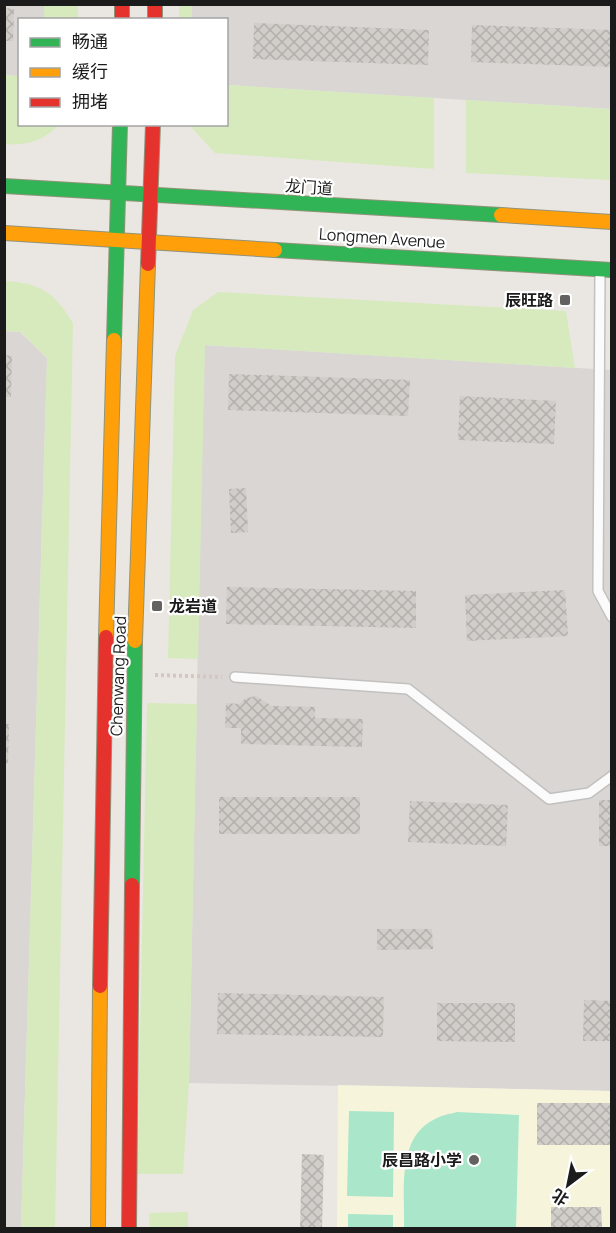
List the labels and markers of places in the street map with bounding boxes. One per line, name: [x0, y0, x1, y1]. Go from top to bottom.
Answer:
place label: 辰旺路: [505, 289, 553, 311]
marker: 辰旺路: [558, 293, 572, 307]
place label: 龙岩道: [169, 595, 217, 617]
marker: 龙岩道: [150, 599, 164, 613]
place label: 辰昌路小学: [382, 1149, 462, 1171]
marker: 辰昌路小学: [467, 1153, 481, 1167]

